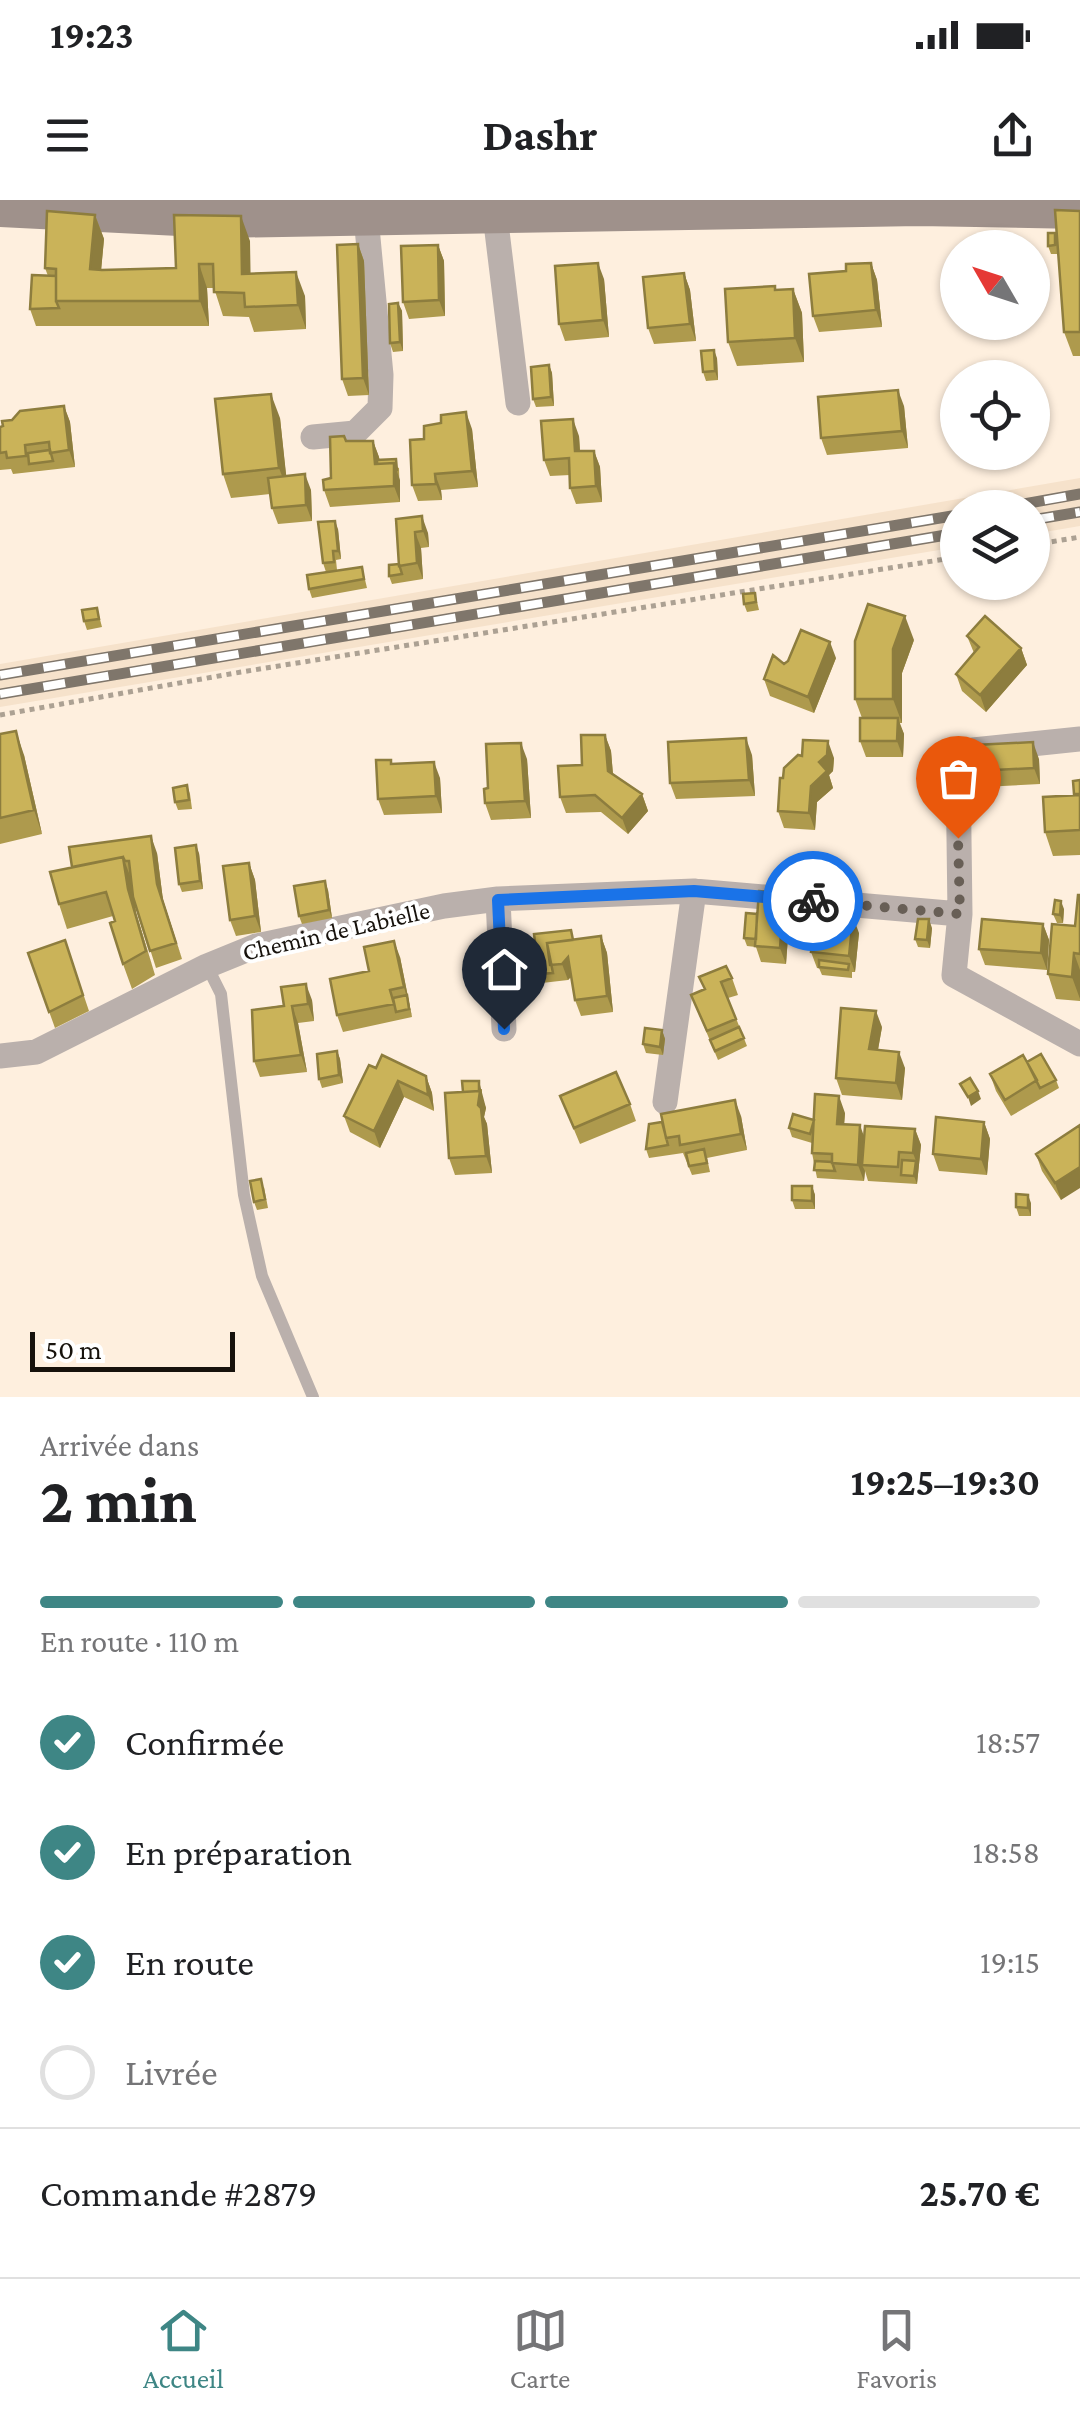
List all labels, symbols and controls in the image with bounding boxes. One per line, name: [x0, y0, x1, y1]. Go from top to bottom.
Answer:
text: 19:23: [50, 14, 133, 56]
icon: menu: [40, 108, 95, 163]
icon: share: [985, 108, 1040, 163]
text: Dashr: [482, 110, 598, 160]
north arrow: [940, 230, 1050, 340]
map controls: [940, 230, 1050, 600]
button: locate: [940, 360, 1050, 470]
button: layers: [940, 490, 1050, 600]
pin: [916, 736, 1001, 839]
icon: bag: [931, 751, 986, 806]
courier: [763, 851, 863, 951]
icon: bike: [786, 874, 841, 929]
street label: Chemin de Labielle: [240, 896, 432, 966]
pin: [462, 927, 547, 1030]
icon: home: [477, 942, 532, 997]
scale bar: [30, 1327, 235, 1372]
text: 50 m: [45, 1334, 102, 1365]
text: Arrivée dans: [40, 1427, 199, 1463]
text: 19:25–19:30: [851, 1461, 1040, 1503]
text: 2 min: [40, 1464, 197, 1536]
text: En route · 110 m: [40, 1623, 239, 1659]
icon: check: [40, 1715, 95, 1770]
text: Confirmée: [125, 1721, 284, 1763]
text: 18:57: [976, 1724, 1040, 1760]
icon: check: [40, 1825, 95, 1880]
text: En préparation: [125, 1831, 352, 1873]
text: 18:58: [973, 1834, 1040, 1870]
icon: check: [40, 1935, 95, 1990]
text: En route: [125, 1941, 254, 1983]
text: 19:15: [980, 1944, 1040, 1980]
text: Livrée: [125, 2051, 218, 2093]
text: Commande #2879: [40, 2172, 317, 2214]
text: 25.70 €: [920, 2172, 1040, 2214]
tab: Accueil: [143, 2303, 224, 2394]
tab: Carte: [510, 2303, 570, 2394]
tab: Favoris: [856, 2303, 937, 2394]

